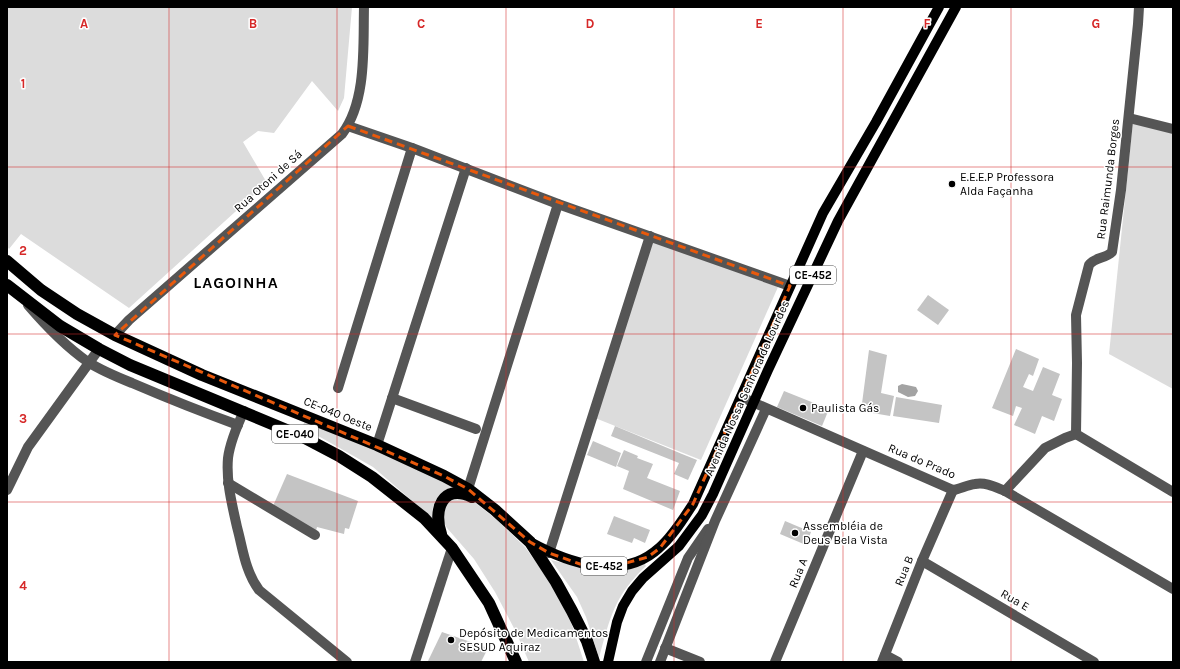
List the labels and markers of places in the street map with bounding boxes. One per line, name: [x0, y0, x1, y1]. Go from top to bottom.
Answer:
place label: E.E.E.P Professora Alda Façanha: [960, 170, 1054, 198]
marker: E.E.E.P Professora Alda Façanha: [947, 179, 957, 189]
place label: Paulista Gás: [811, 401, 879, 415]
marker: Paulista Gás: [798, 403, 808, 413]
place label: Assembléia de Deus Bela Vista: [803, 519, 888, 547]
marker: Assembléia de Deus Bela Vista: [790, 528, 800, 538]
place label: Depósito de Medicamentos SESUD Aquiraz: [459, 626, 608, 654]
marker: Depósito de Medicamentos SESUD Aquiraz: [446, 635, 456, 645]

